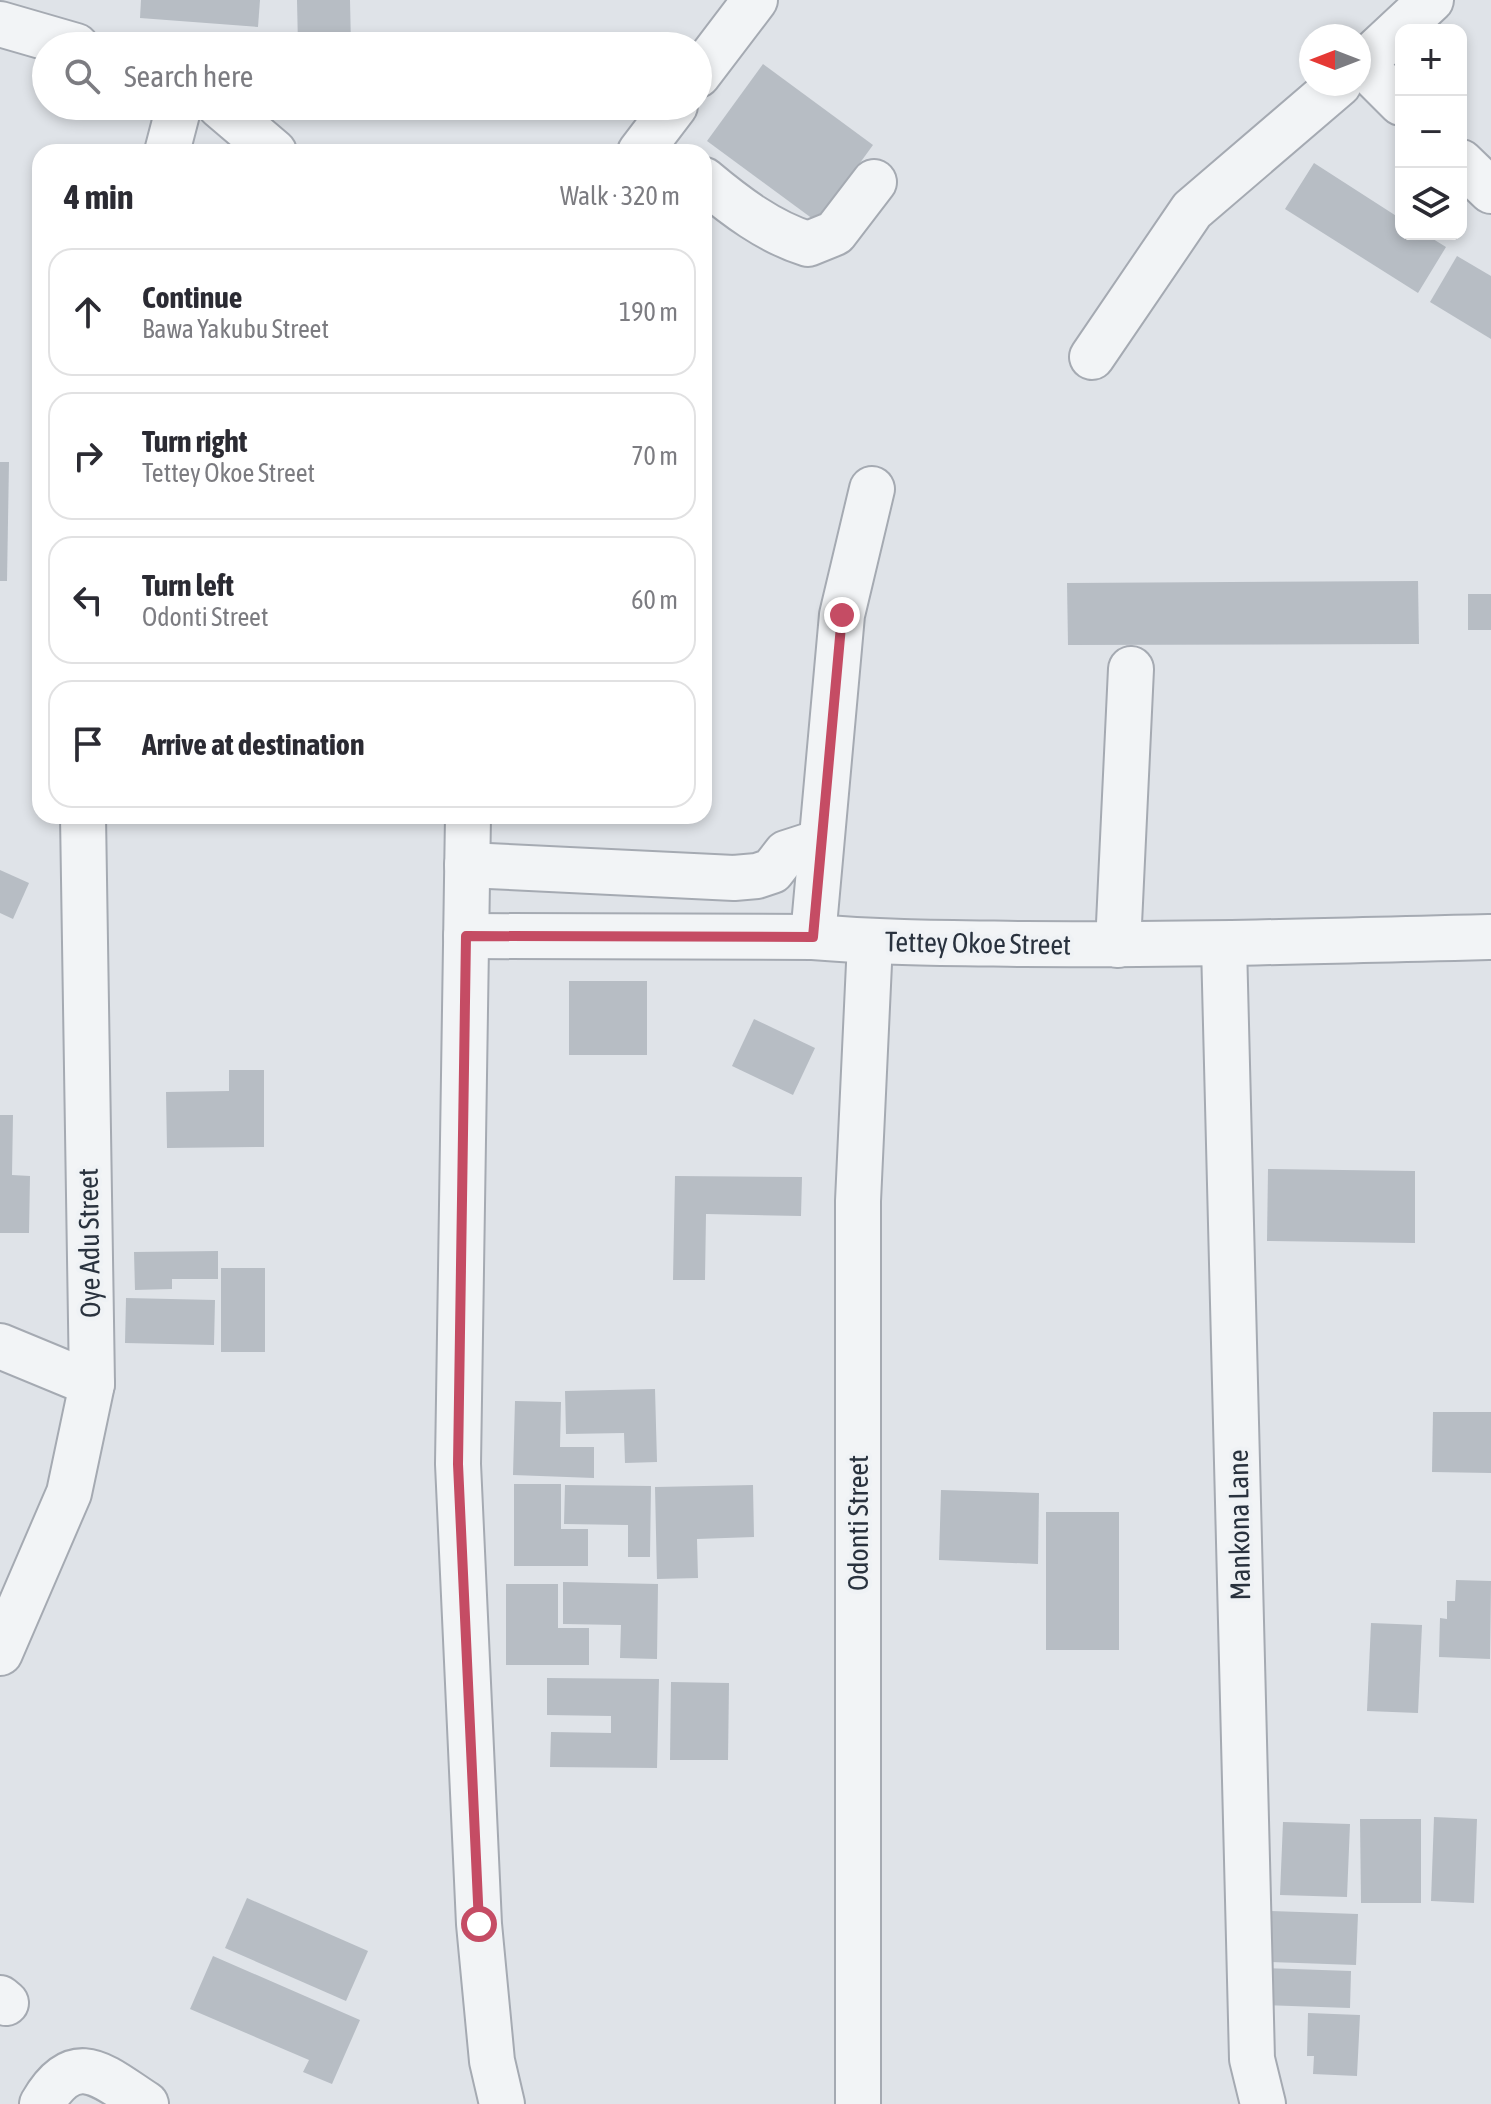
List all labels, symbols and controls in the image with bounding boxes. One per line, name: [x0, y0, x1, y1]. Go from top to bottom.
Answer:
north arrow: [1299, 24, 1371, 96]
map controls: [1395, 24, 1467, 240]
button: +: [1395, 24, 1467, 96]
search box: [32, 32, 712, 120]
icon: search: [60, 54, 104, 98]
text: Search here: [124, 59, 253, 93]
button: −: [1395, 96, 1467, 168]
button: layers: [1395, 168, 1467, 240]
text: 4 min: [64, 177, 133, 216]
text: Walk · 320 m: [560, 181, 680, 211]
text: Continue: [142, 280, 242, 314]
icon: ahead: [66, 290, 110, 334]
text: 190 m: [619, 297, 678, 327]
text: Bawa Yakubu Street: [142, 314, 329, 344]
text: Turn right: [142, 424, 248, 458]
icon: right: [66, 434, 110, 478]
text: 70 m: [631, 441, 678, 471]
text: Tettey Okoe Street: [142, 458, 315, 488]
text: Turn left: [142, 568, 234, 602]
icon: left: [66, 578, 110, 622]
text: 60 m: [631, 585, 678, 615]
route end: [824, 597, 860, 633]
text: Odonti Street: [142, 602, 268, 632]
icon: arrive: [66, 722, 110, 766]
text: Arrive at destination: [142, 727, 364, 761]
street label: Tettey Okoe Street: [885, 925, 1071, 961]
street label: Oye Adu Street: [72, 1168, 106, 1318]
street label: Mankona Lane: [1222, 1449, 1256, 1601]
street label: Odonti Street: [842, 1455, 874, 1591]
route start: [461, 1906, 497, 1942]

